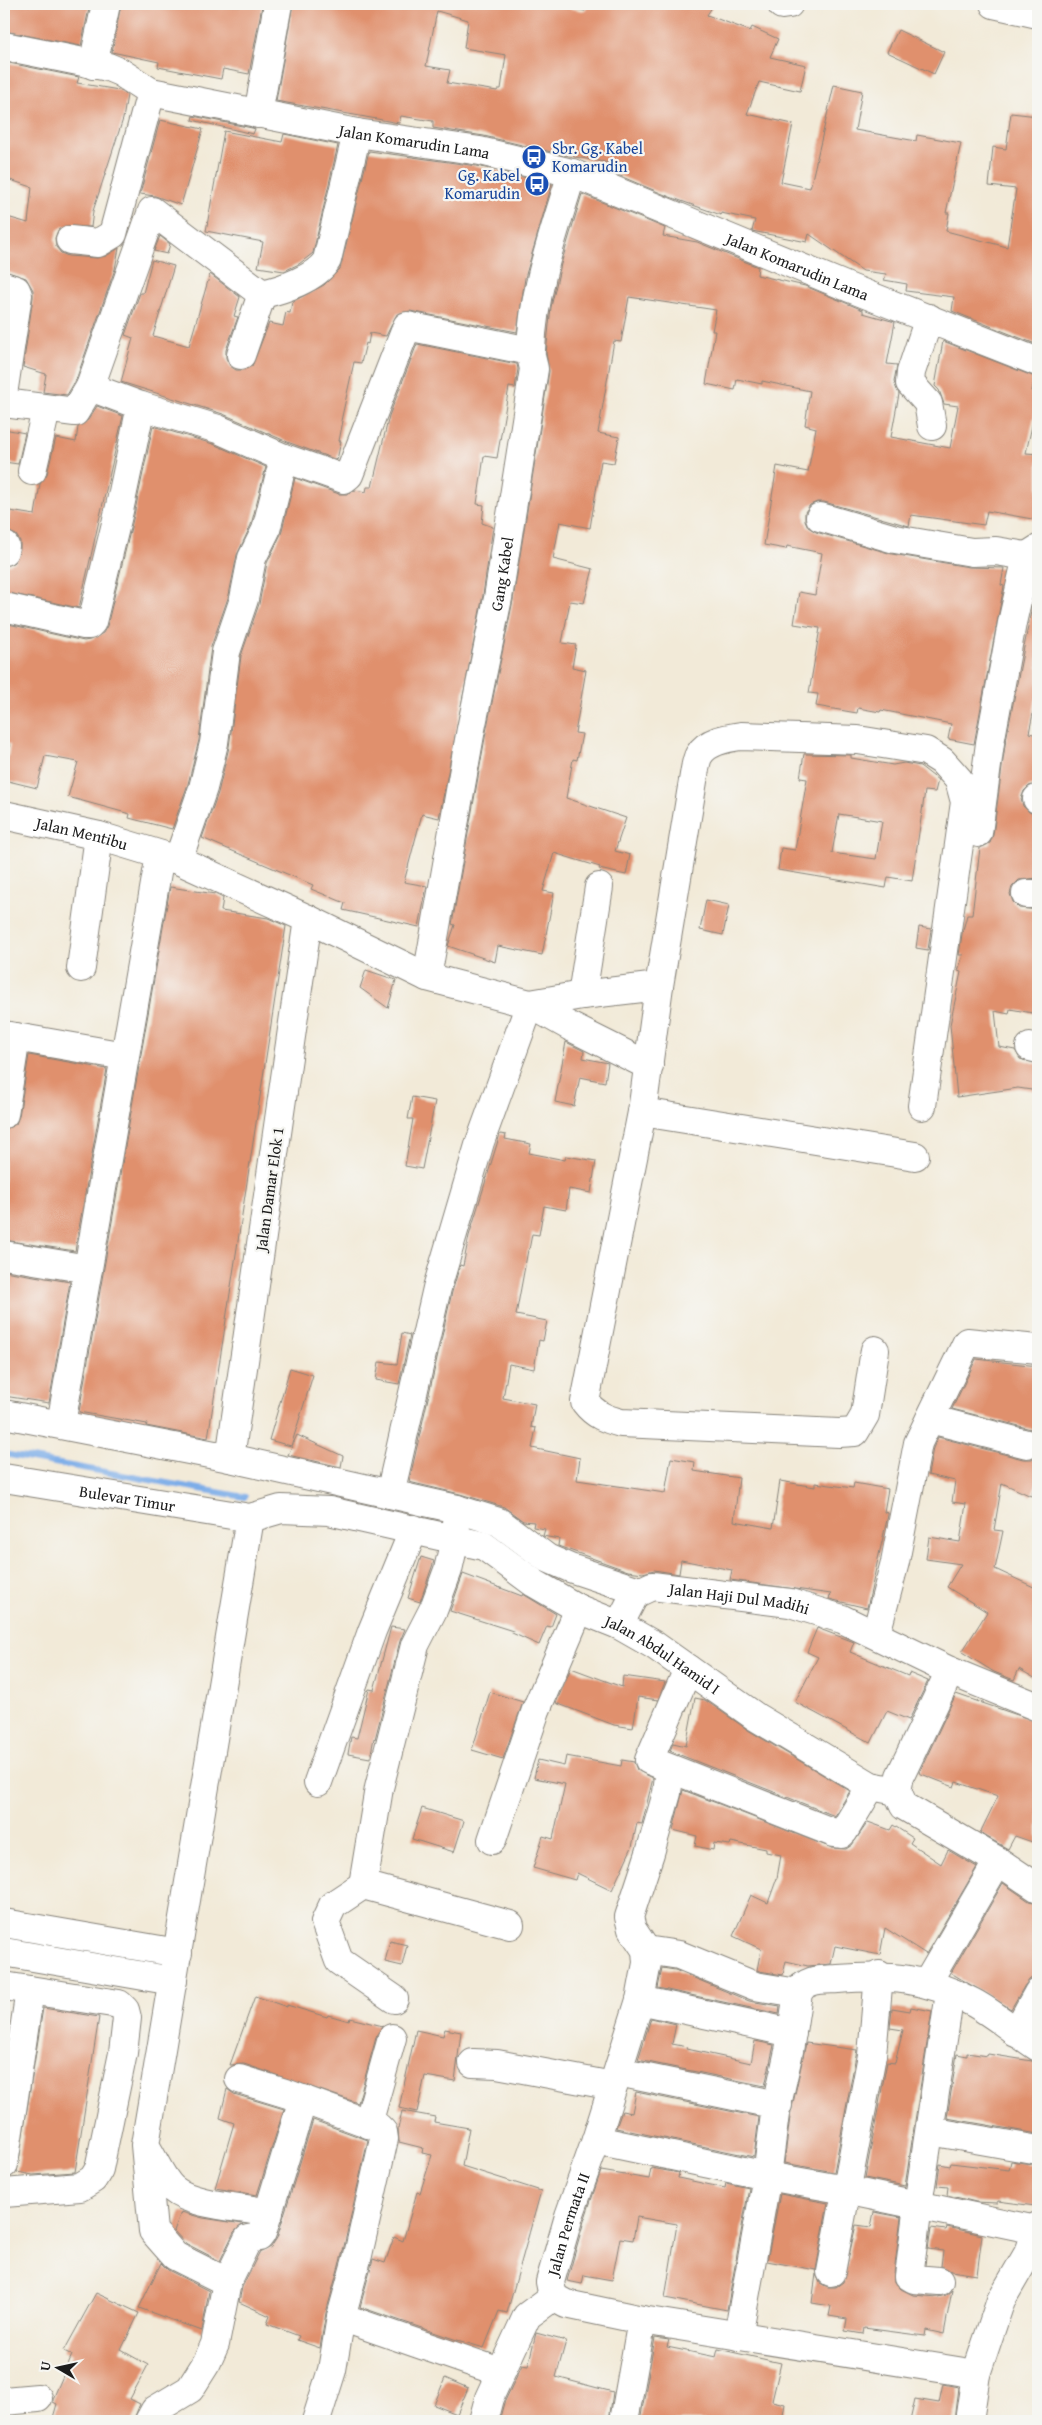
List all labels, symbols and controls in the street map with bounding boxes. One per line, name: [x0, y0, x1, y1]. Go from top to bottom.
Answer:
street label: Jalan Komarudin Lama: [335, 117, 493, 165]
place label: Sbr. Gg. Kabel Komarudin: [552, 136, 644, 178]
bus stop icon: Sbr. Gg. Kabel Komarudin: [521, 144, 547, 170]
place label: Gg. Kabel Komarudin: [444, 163, 521, 205]
bus stop icon: Gg. Kabel Komarudin: [524, 171, 550, 197]
street label: Jalan Komarudin Lama: [721, 225, 873, 306]
street label: Gang Kabel: [484, 535, 520, 613]
street label: Jalan Mentibu: [32, 810, 131, 856]
street label: Jalan Damar Elok 1: [248, 1125, 290, 1255]
street label: Bulevar Timur: [78, 1478, 178, 1518]
street label: Jalan Haji Dul Madihi: [666, 1576, 813, 1620]
street label: Jalan Abdul Hamid I: [599, 1608, 725, 1700]
street label: Jalan Permata II: [540, 2169, 596, 2280]
north arrow: [32, 2342, 82, 2392]
text: U: [35, 2359, 56, 2372]

